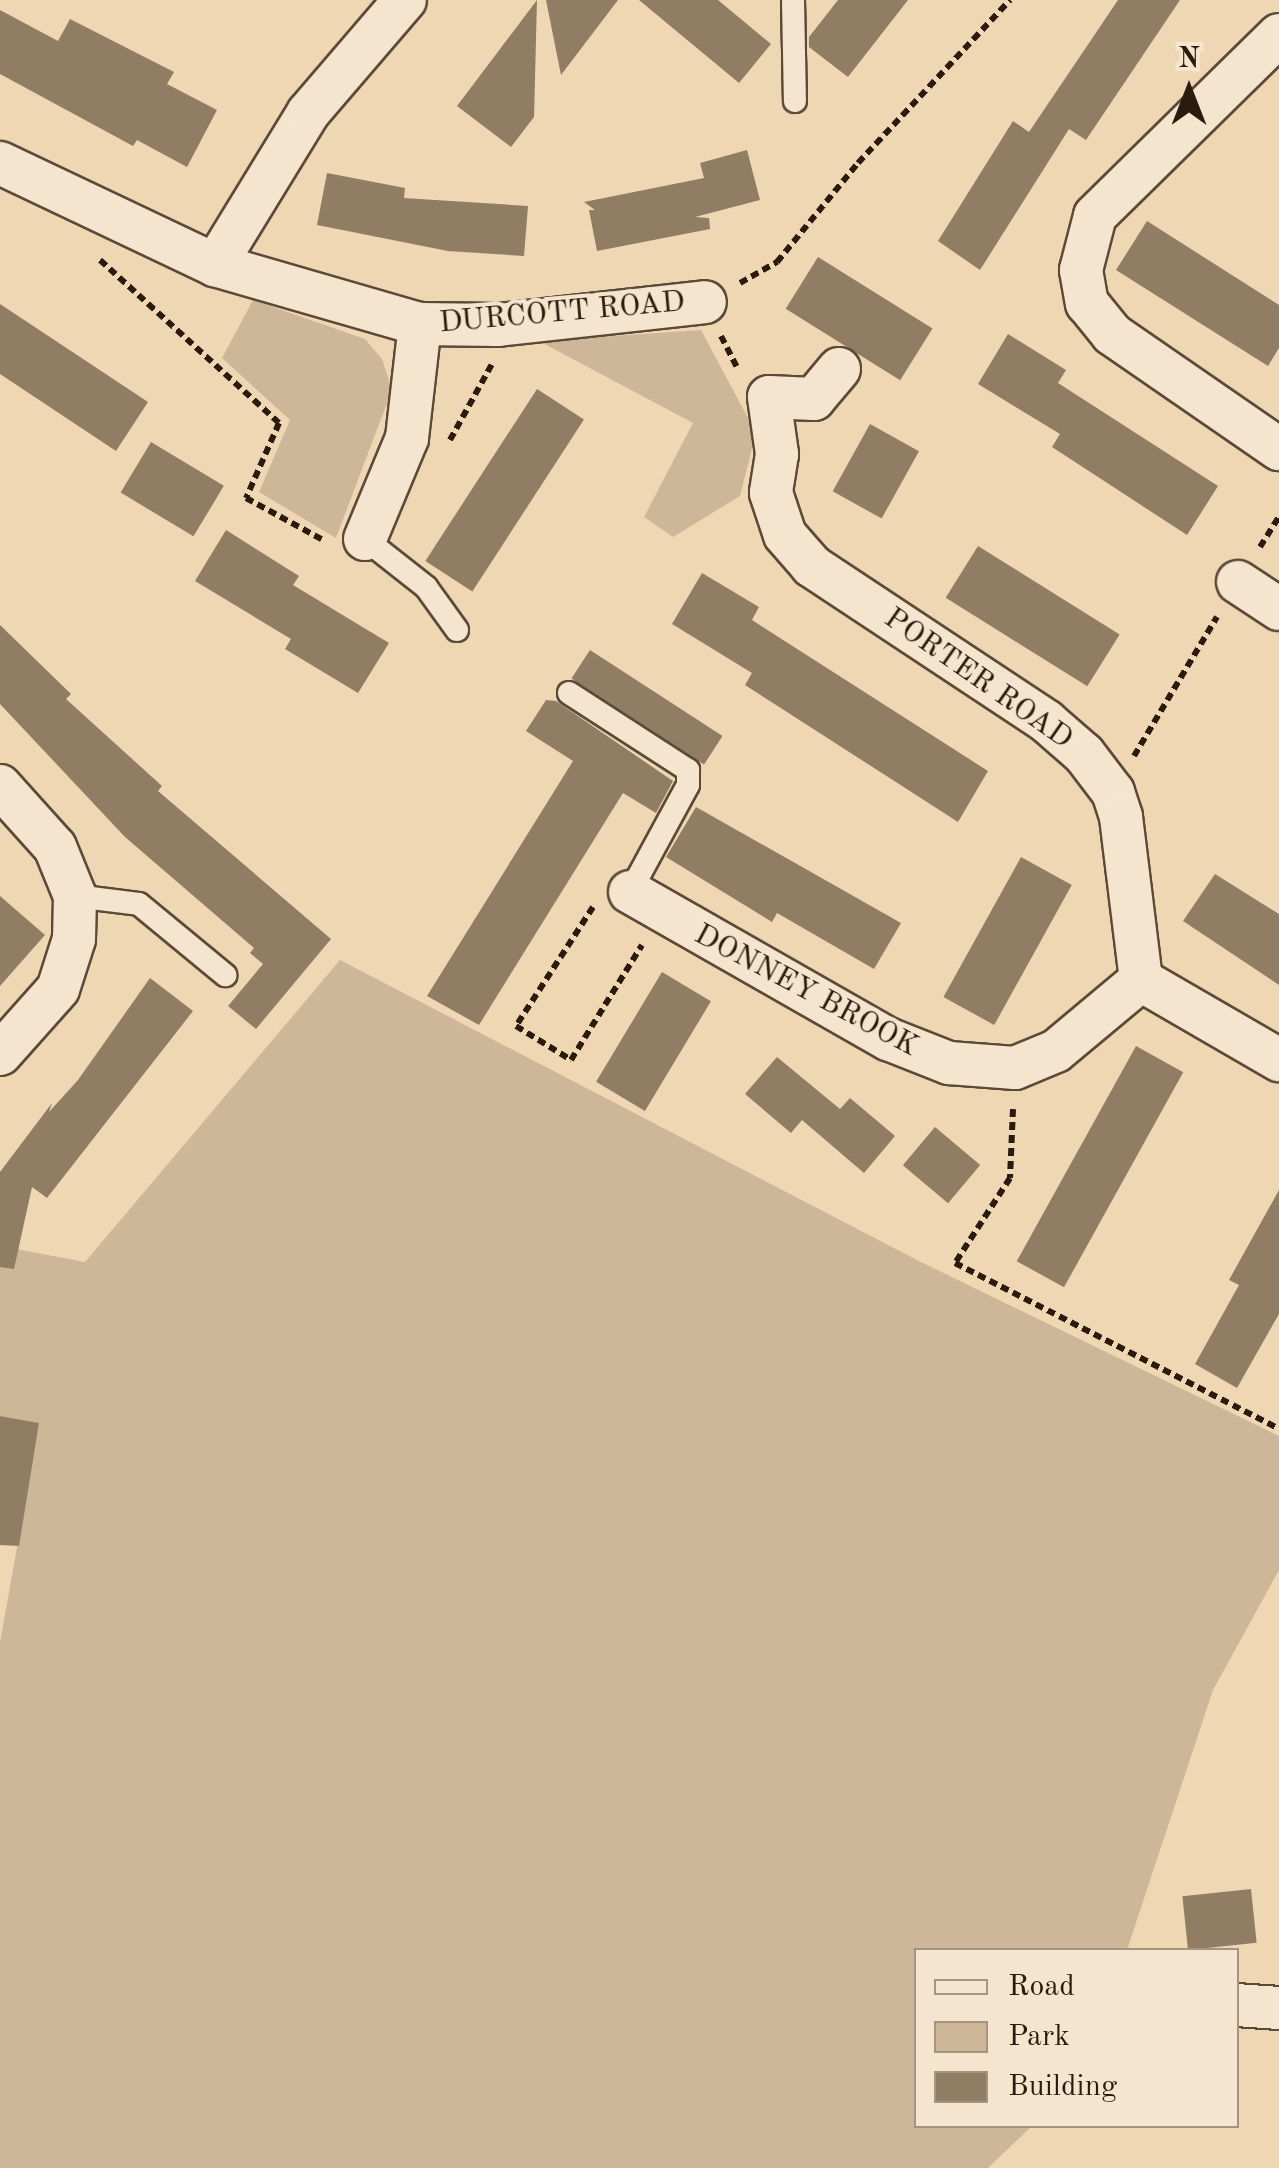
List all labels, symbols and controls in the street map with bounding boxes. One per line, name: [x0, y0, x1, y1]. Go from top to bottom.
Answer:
north arrow: [1139, 40, 1239, 140]
text: N: [1178, 46, 1200, 74]
street label: DURCOTT ROAD: [438, 284, 686, 342]
street label: PORTER ROAD: [877, 601, 1079, 757]
street label: DONNEY BROOK: [688, 917, 924, 1065]
legend: [914, 1948, 1239, 2128]
text: Road: [1008, 1972, 1075, 2002]
text: Park: [1008, 2022, 1070, 2052]
text: Building: [1008, 2072, 1117, 2102]

